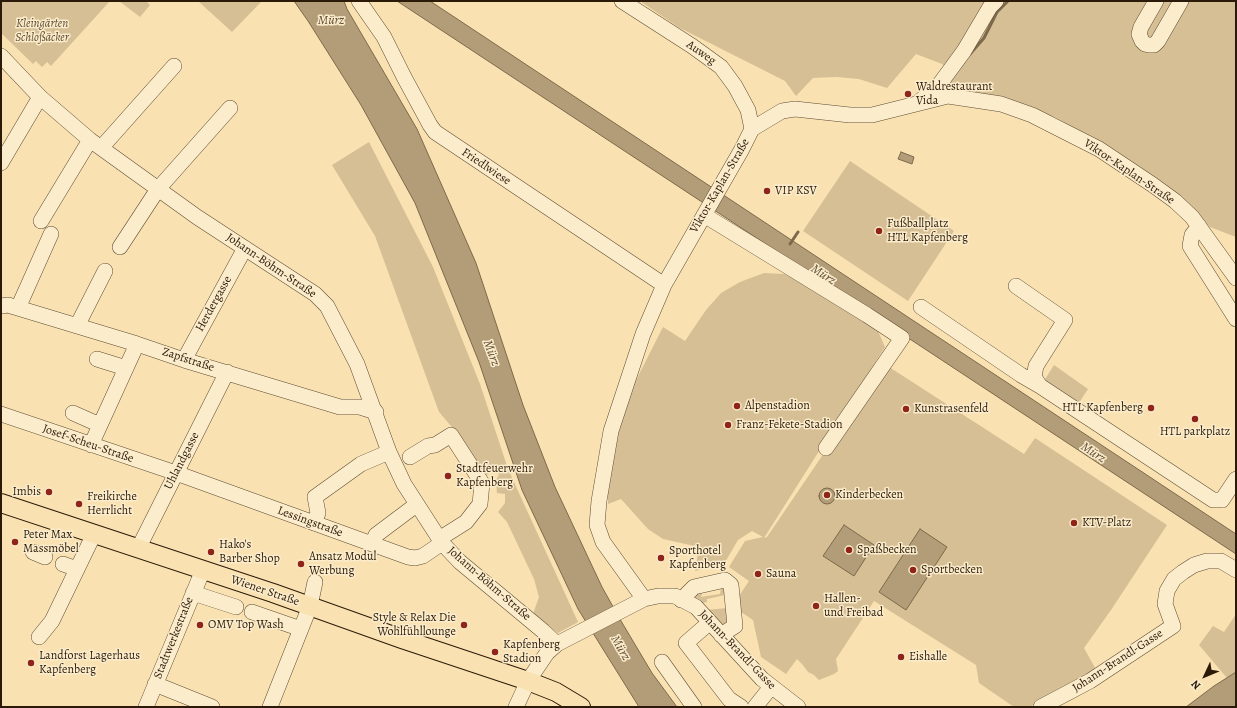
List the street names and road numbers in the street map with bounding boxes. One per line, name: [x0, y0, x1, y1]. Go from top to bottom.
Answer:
street label: Auweg: [683, 38, 719, 68]
street label: Viktor-Kaplan-Straße: [687, 136, 753, 236]
street label: Viktor-Kaplan-Straße: [1081, 136, 1177, 208]
street label: Friedlwiese: [459, 145, 513, 189]
street label: Johann-Böhm-Straße: [223, 231, 319, 301]
street label: Herdergasse: [193, 274, 235, 334]
street label: Zapfstraße: [160, 345, 216, 375]
street label: Josef-Scheu-Straße: [41, 422, 135, 466]
street label: Uhlandgasse: [161, 430, 203, 492]
street label: Lessingstraße: [275, 504, 345, 540]
street label: Johann-Böhm-Straße: [444, 544, 534, 624]
street label: Wiener Straße: [229, 573, 301, 609]
street label: Stadtwerkestraße: [151, 595, 197, 681]
street label: Johann-Brandl-Gasse: [695, 607, 779, 693]
street label: Johann-Brandl-Gasse: [1070, 626, 1166, 696]

